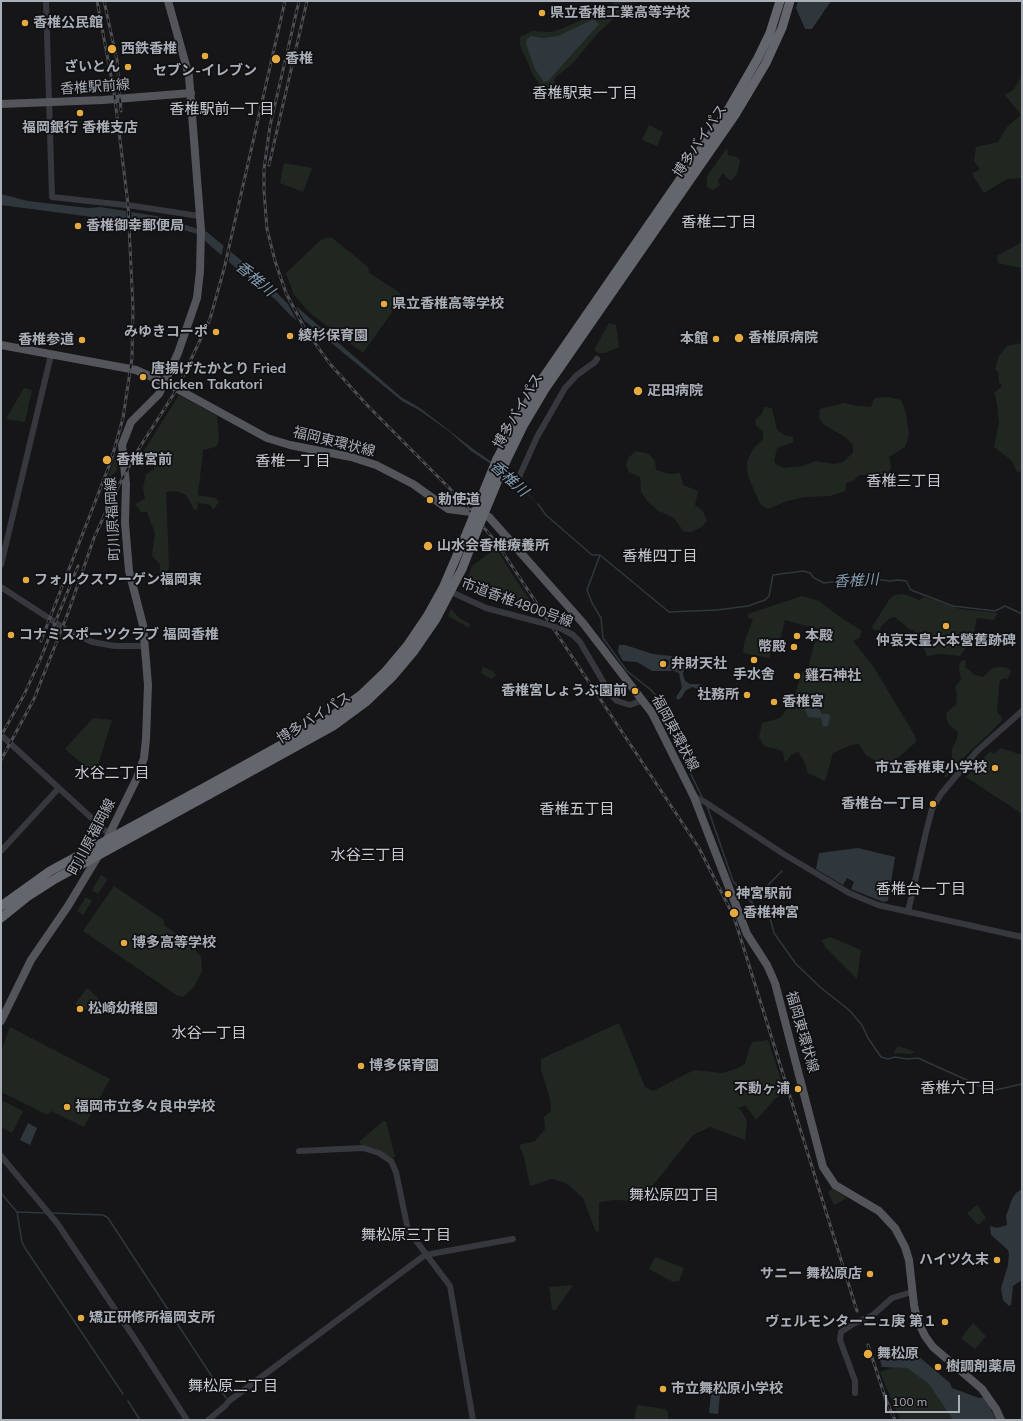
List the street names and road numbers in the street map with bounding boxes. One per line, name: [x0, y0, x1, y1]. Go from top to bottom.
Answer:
street label: 香椎駅前線: [59, 76, 131, 98]
street label: 博多バイパス: [670, 101, 730, 181]
street label: 博多バイパス: [490, 370, 546, 452]
street label: 福岡東環状線: [291, 424, 377, 460]
street label: 町川原福岡線: [102, 477, 124, 561]
street label: 市道香椎4800号線: [459, 575, 575, 631]
street label: 博多バイパス: [274, 689, 354, 747]
street label: 福岡東環状線: [648, 692, 702, 774]
street label: 町川原福岡線: [65, 796, 119, 878]
street label: 福岡東環状線: [782, 989, 822, 1075]

